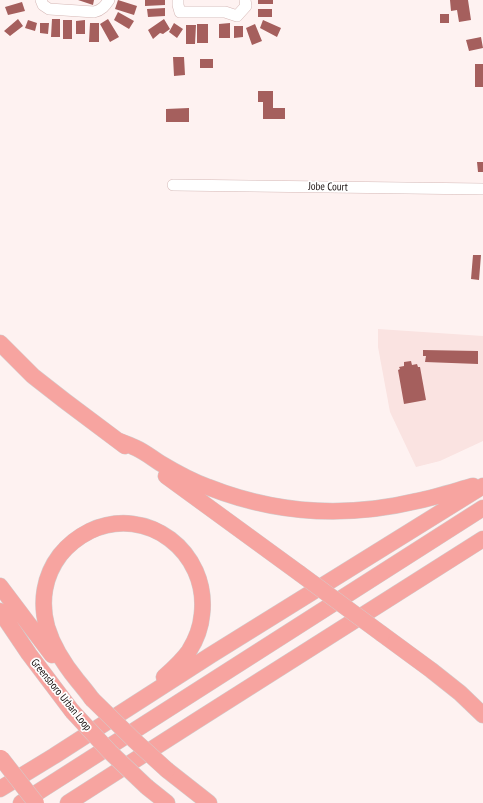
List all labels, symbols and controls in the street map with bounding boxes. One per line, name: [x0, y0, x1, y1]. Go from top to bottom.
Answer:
street label: Jobe Court: [308, 180, 348, 194]
street label: Greensboro Urban Loop: [28, 656, 94, 734]

